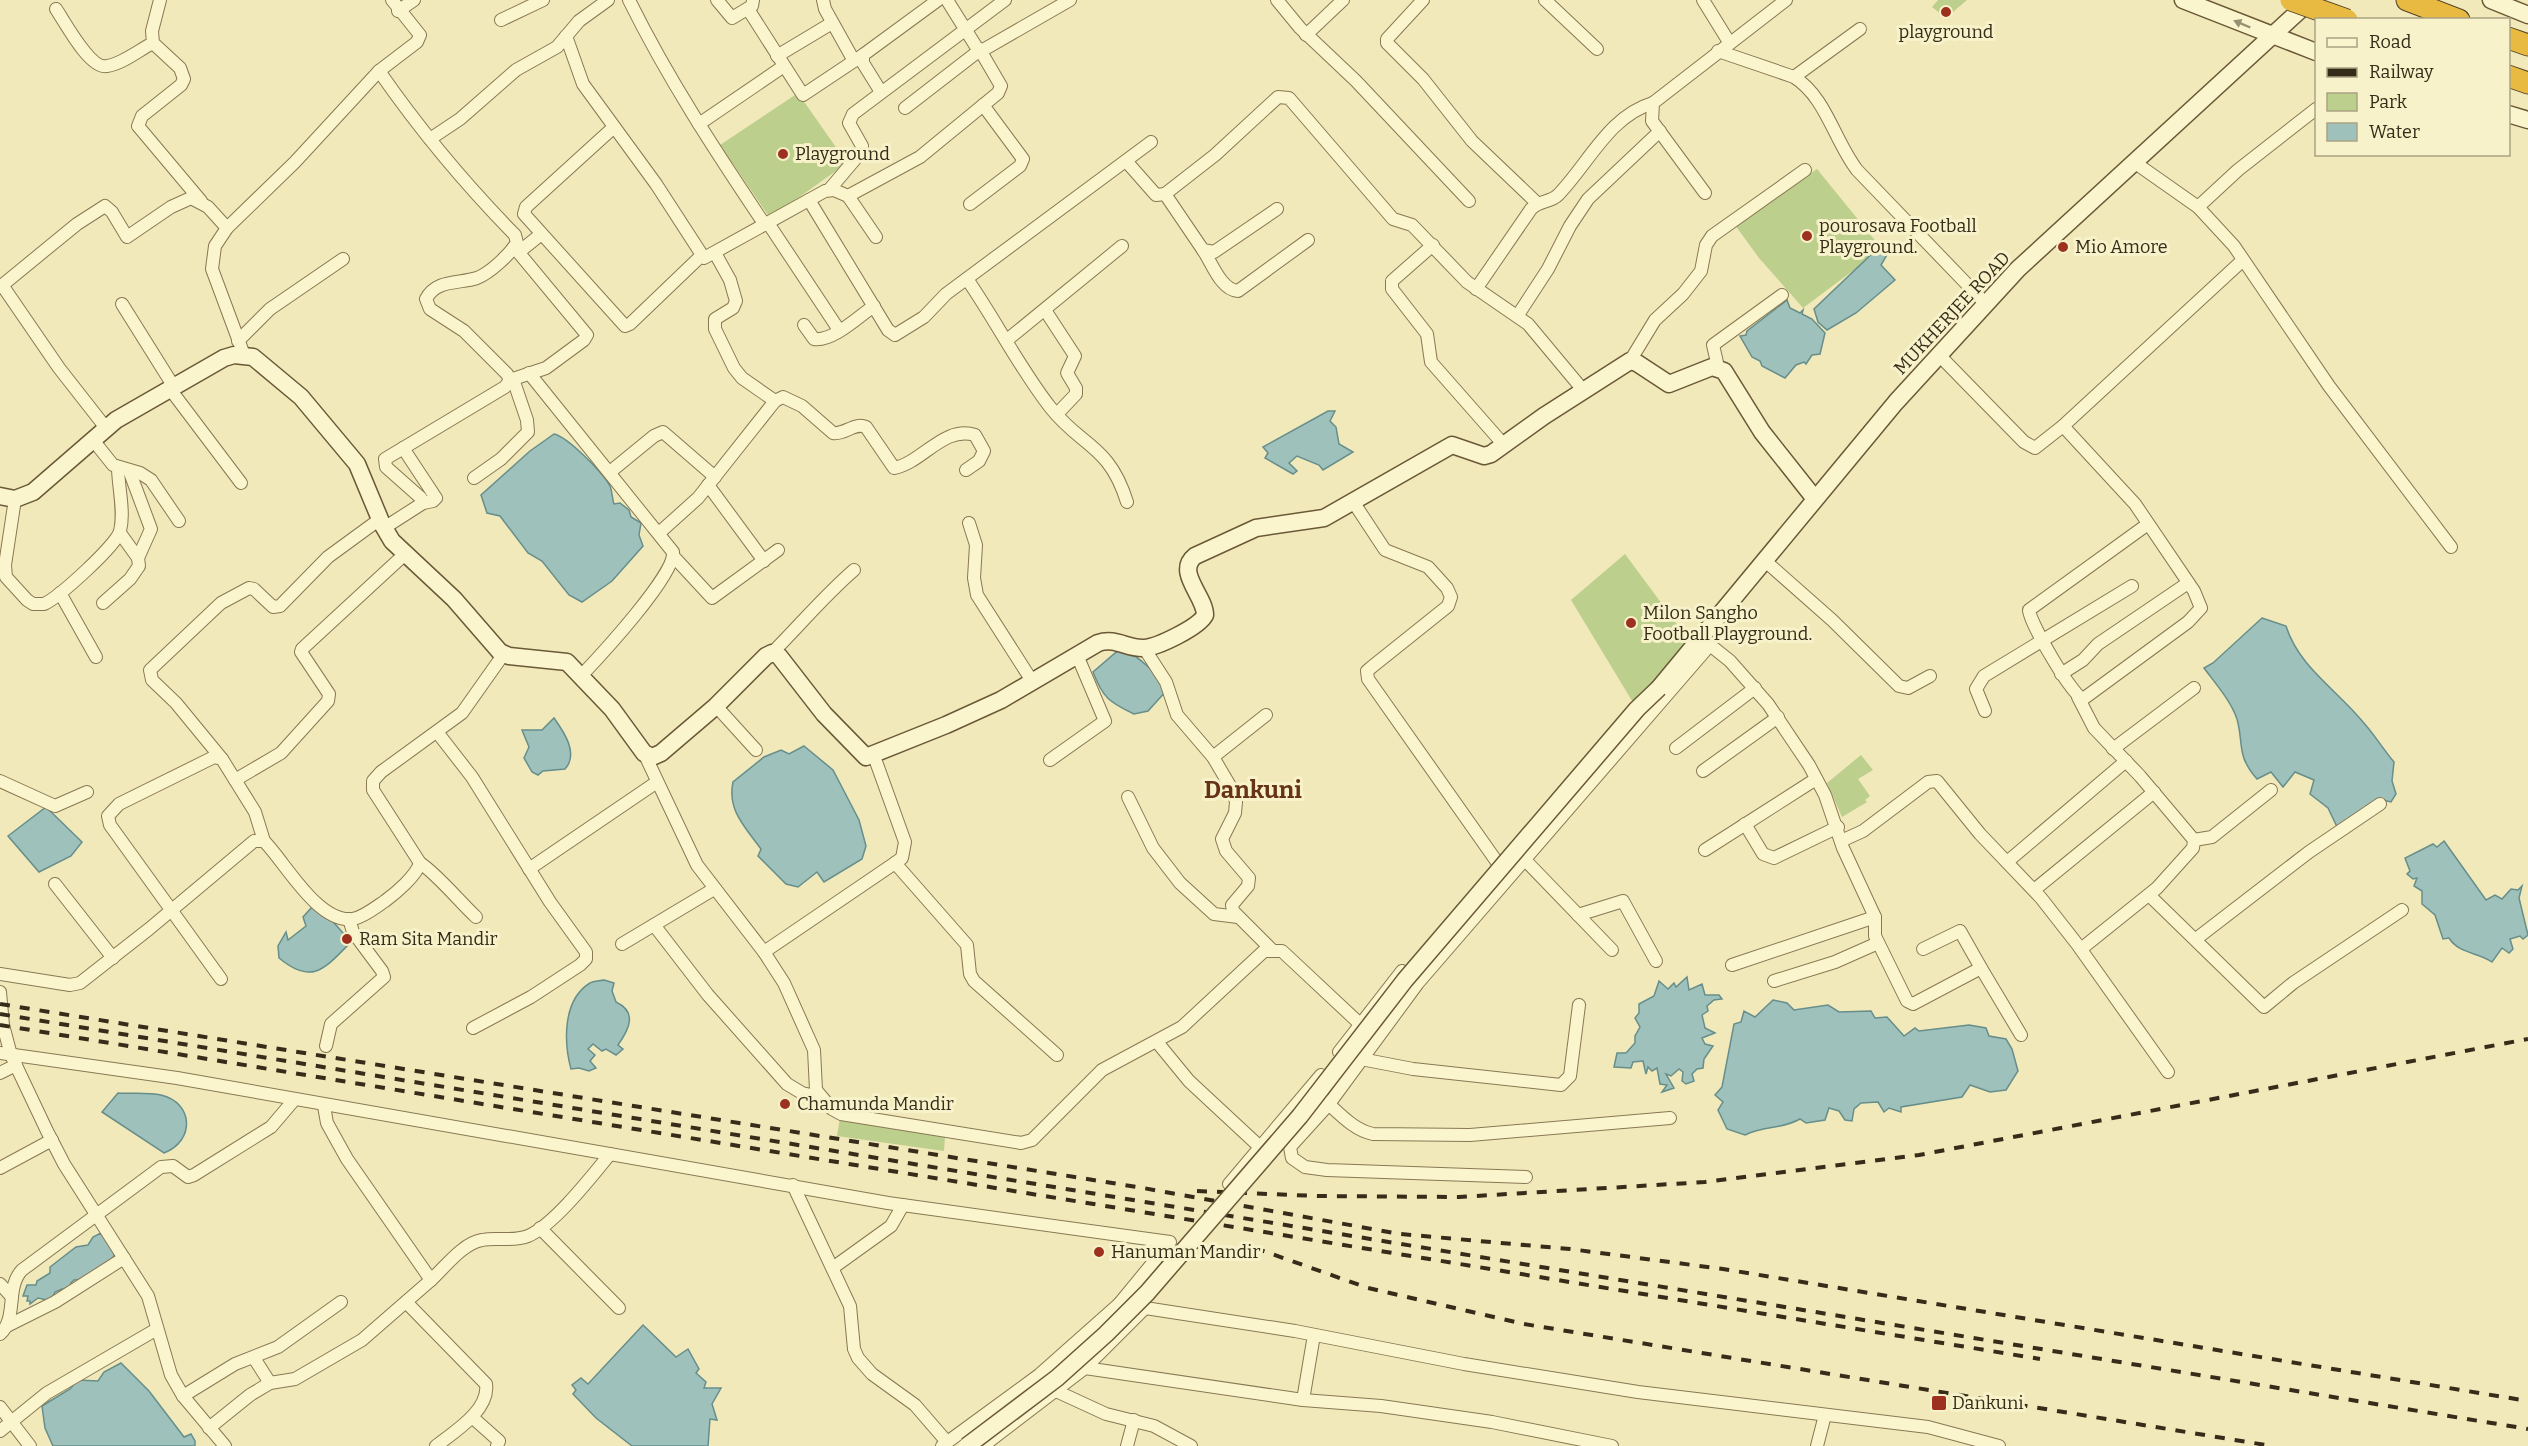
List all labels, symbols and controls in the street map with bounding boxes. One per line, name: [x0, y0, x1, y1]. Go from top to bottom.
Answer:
marker: playground: [1939, 5, 1953, 19]
legend: [2315, 18, 2510, 156]
one-way arrow: [2233, 19, 2251, 29]
place label: playground: [1898, 21, 1994, 43]
text: Road: [2369, 31, 2412, 53]
text: Railway: [2369, 61, 2434, 83]
text: Park: [2369, 91, 2408, 113]
text: Water: [2369, 121, 2420, 143]
place label: Playground: [795, 143, 890, 165]
marker: Playground: [776, 147, 790, 161]
place label: pourosava Football Playground.: [1819, 215, 1977, 258]
marker: pourosava Football Playground.: [1800, 229, 1814, 243]
place label: Mio Amore: [2075, 236, 2168, 258]
marker: Mio Amore: [2056, 240, 2070, 254]
street label: MUKHERJEE ROAD: [1889, 247, 2015, 379]
place label: Milon Sangho Football Playground.: [1643, 602, 1812, 645]
marker: Milon Sangho Football Playground.: [1624, 616, 1638, 630]
district label: Dankuni: [1204, 776, 1302, 804]
place label: Ram Sita Mandir: [359, 928, 498, 950]
marker: Ram Sita Mandir: [340, 932, 354, 946]
place label: Chamunda Mandir: [797, 1093, 954, 1115]
marker: Chamunda Mandir: [778, 1097, 792, 1111]
place label: Hanuman Mandir: [1111, 1241, 1260, 1263]
marker: Hanuman Mandir: [1092, 1245, 1106, 1259]
place label: Dankuni: [1952, 1392, 2024, 1414]
marker: Dankuni: [1930, 1394, 1948, 1412]

